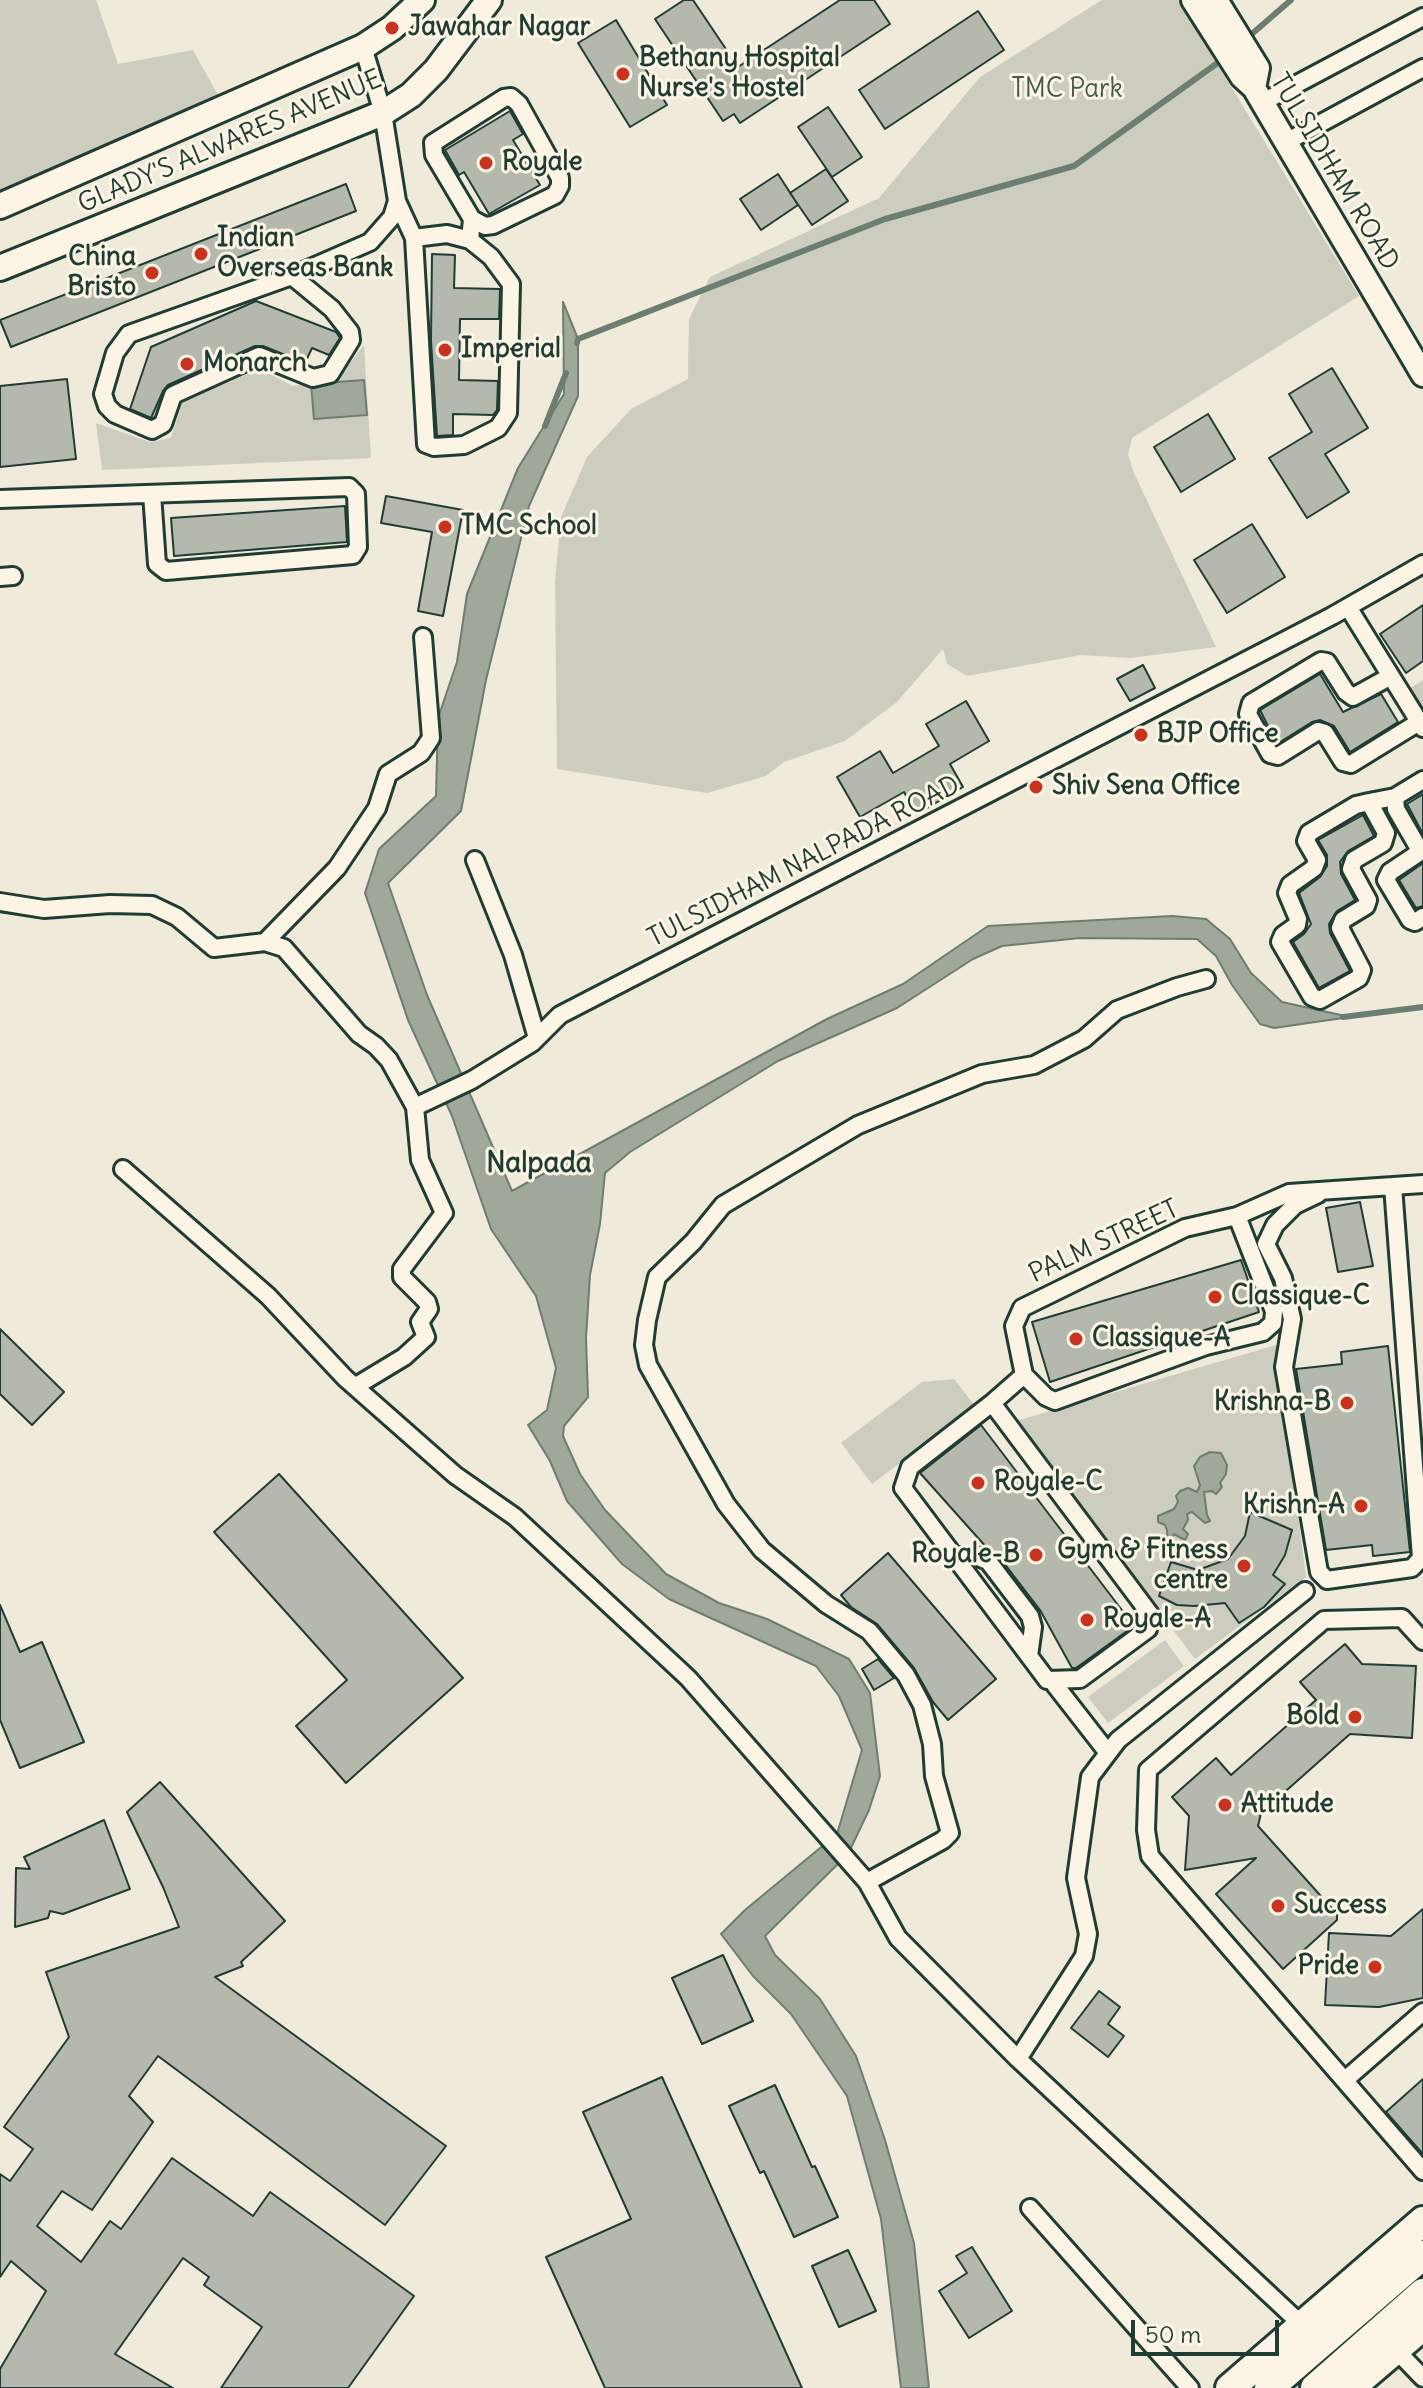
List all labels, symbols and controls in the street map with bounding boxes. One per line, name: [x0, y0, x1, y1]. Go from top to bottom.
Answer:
place label: Jawahar Nagar: [408, 12, 590, 44]
marker: Jawahar Nagar: [383, 19, 401, 37]
place label: Bethany Hospital Nurse's Hostel: [639, 43, 840, 104]
street label: GLADY'S ALWARES AVENUE: [74, 64, 386, 220]
marker: Bethany Hospital Nurse's Hostel: [614, 65, 632, 83]
street label: TULSIDHAM ROAD: [1263, 68, 1405, 276]
park label: TMC Park: [1011, 74, 1123, 106]
place label: Royale: [502, 147, 582, 179]
marker: Royale: [477, 154, 495, 172]
place label: Indian Overseas Bank: [217, 223, 393, 284]
place label: China Bristo: [67, 242, 136, 304]
marker: Indian Overseas Bank: [192, 245, 210, 263]
marker: China Bristo: [143, 264, 161, 282]
place label: Imperial: [461, 334, 561, 366]
marker: Imperial: [436, 341, 454, 359]
place label: Monarch: [203, 348, 307, 380]
marker: Monarch: [178, 355, 196, 373]
place label: TMC School: [461, 511, 597, 543]
marker: TMC School: [436, 518, 454, 536]
place label: BJP Office: [1157, 719, 1278, 751]
marker: BJP Office: [1132, 726, 1150, 744]
street label: TULSIDHAM NALPADA ROAD: [643, 770, 965, 954]
place label: Shiv Sena Office: [1052, 771, 1240, 803]
marker: Shiv Sena Office: [1027, 778, 1045, 796]
district label: Nalpada: [486, 1147, 592, 1181]
street label: PALM STREET: [1024, 1194, 1184, 1290]
place label: Classique-C: [1231, 1281, 1370, 1313]
marker: Classique-C: [1206, 1288, 1224, 1306]
place label: Classique-A: [1092, 1323, 1231, 1355]
marker: Classique-A: [1067, 1330, 1085, 1348]
place label: Krishna-B: [1214, 1387, 1331, 1419]
marker: Krishna-B: [1338, 1394, 1356, 1412]
place label: Royale-C: [994, 1467, 1103, 1499]
marker: Royale-C: [969, 1474, 987, 1492]
place label: Krishn-A: [1243, 1490, 1345, 1522]
marker: Krishn-A: [1352, 1497, 1370, 1515]
place label: Gym & Fitness centre: [1057, 1535, 1228, 1596]
place label: Royale-B: [911, 1539, 1020, 1571]
marker: Royale-B: [1027, 1546, 1045, 1564]
marker: Gym & Fitness centre: [1235, 1557, 1253, 1575]
place label: Royale-A: [1103, 1604, 1211, 1636]
marker: Royale-A: [1078, 1611, 1096, 1629]
place label: Bold: [1286, 1701, 1339, 1733]
marker: Bold: [1346, 1708, 1364, 1726]
place label: Attitude: [1241, 1789, 1334, 1821]
marker: Attitude: [1216, 1796, 1234, 1814]
place label: Success: [1294, 1890, 1387, 1922]
marker: Success: [1269, 1897, 1287, 1915]
place label: Pride: [1298, 1951, 1359, 1983]
marker: Pride: [1366, 1958, 1384, 1976]
scale bar: [1135, 2304, 1283, 2354]
text: 50 m: [1145, 2319, 1201, 2349]

